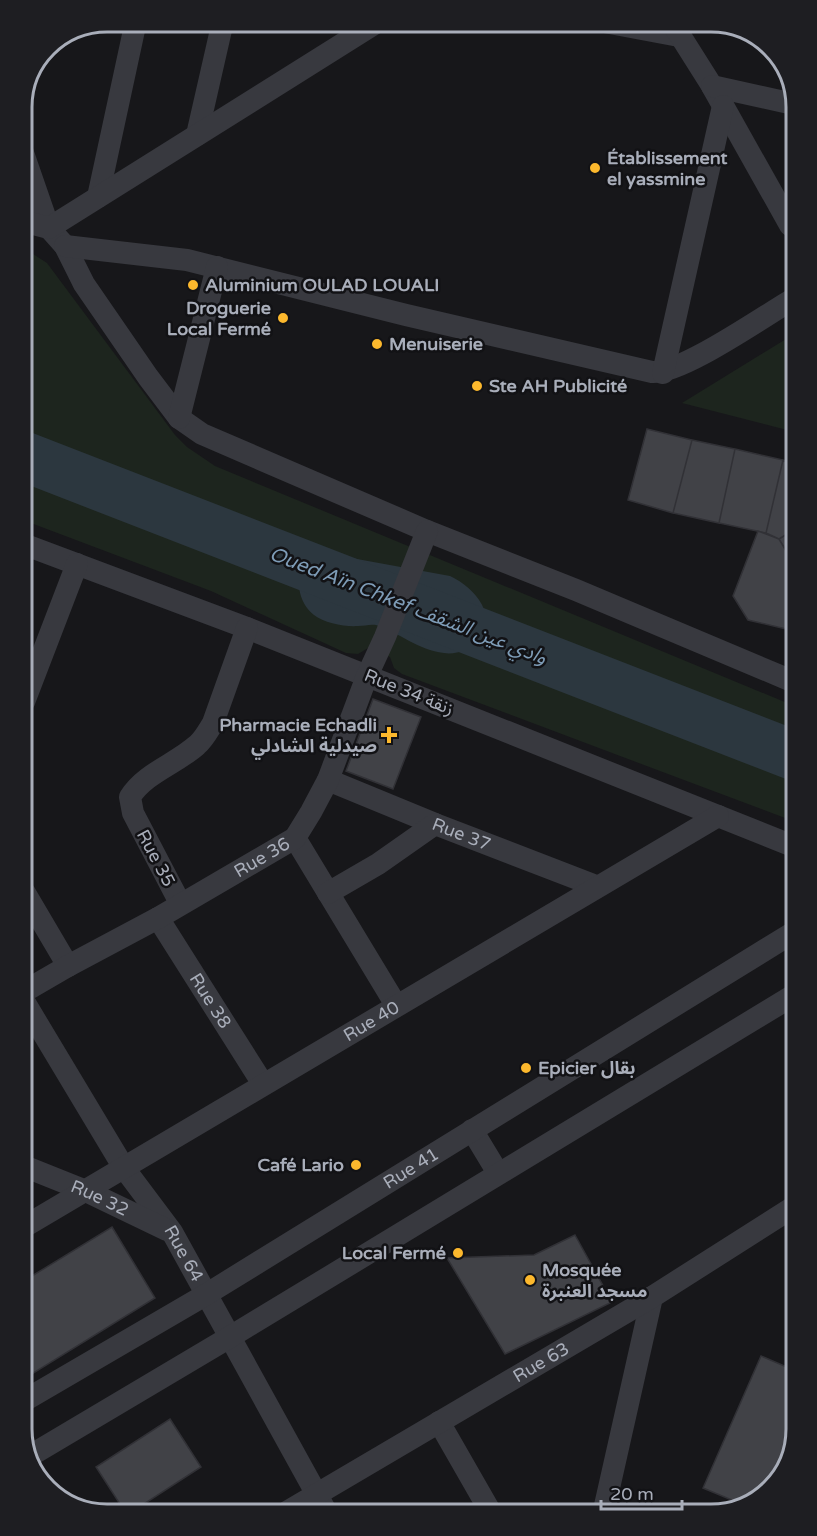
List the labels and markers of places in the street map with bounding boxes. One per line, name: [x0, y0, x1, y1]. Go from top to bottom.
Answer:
place label: Établissement el yassmine: [607, 147, 727, 190]
marker: Établissement el yassmine: [588, 161, 602, 175]
place label: Aluminium OULAD LOUALI: [205, 274, 439, 296]
marker: Aluminium OULAD LOUALI: [186, 278, 200, 292]
place label: Droguerie Local Fermé: [167, 297, 271, 340]
marker: Droguerie Local Fermé: [276, 311, 290, 325]
place label: Menuiserie: [389, 333, 483, 355]
marker: Menuiserie: [370, 337, 384, 351]
place label: Ste AH Publicité: [489, 375, 627, 397]
marker: Ste AH Publicité: [470, 379, 484, 393]
place label: Pharmacie Echadli صيدلية الشادلي: [219, 714, 377, 760]
marker: Pharmacie Echadli صيدلية الشادلي: [382, 728, 396, 742]
place label: Epicier بقال: [538, 1057, 635, 1079]
marker: Epicier بقال: [519, 1061, 533, 1075]
place label: Café Lario: [258, 1154, 344, 1176]
marker: Café Lario: [349, 1158, 363, 1172]
place label: Local Fermé: [342, 1242, 446, 1264]
marker: Local Fermé: [451, 1246, 465, 1260]
place label: Mosquée مسجد العنبرة: [542, 1259, 647, 1302]
marker: Mosquée مسجد العنبرة: [523, 1273, 537, 1287]

